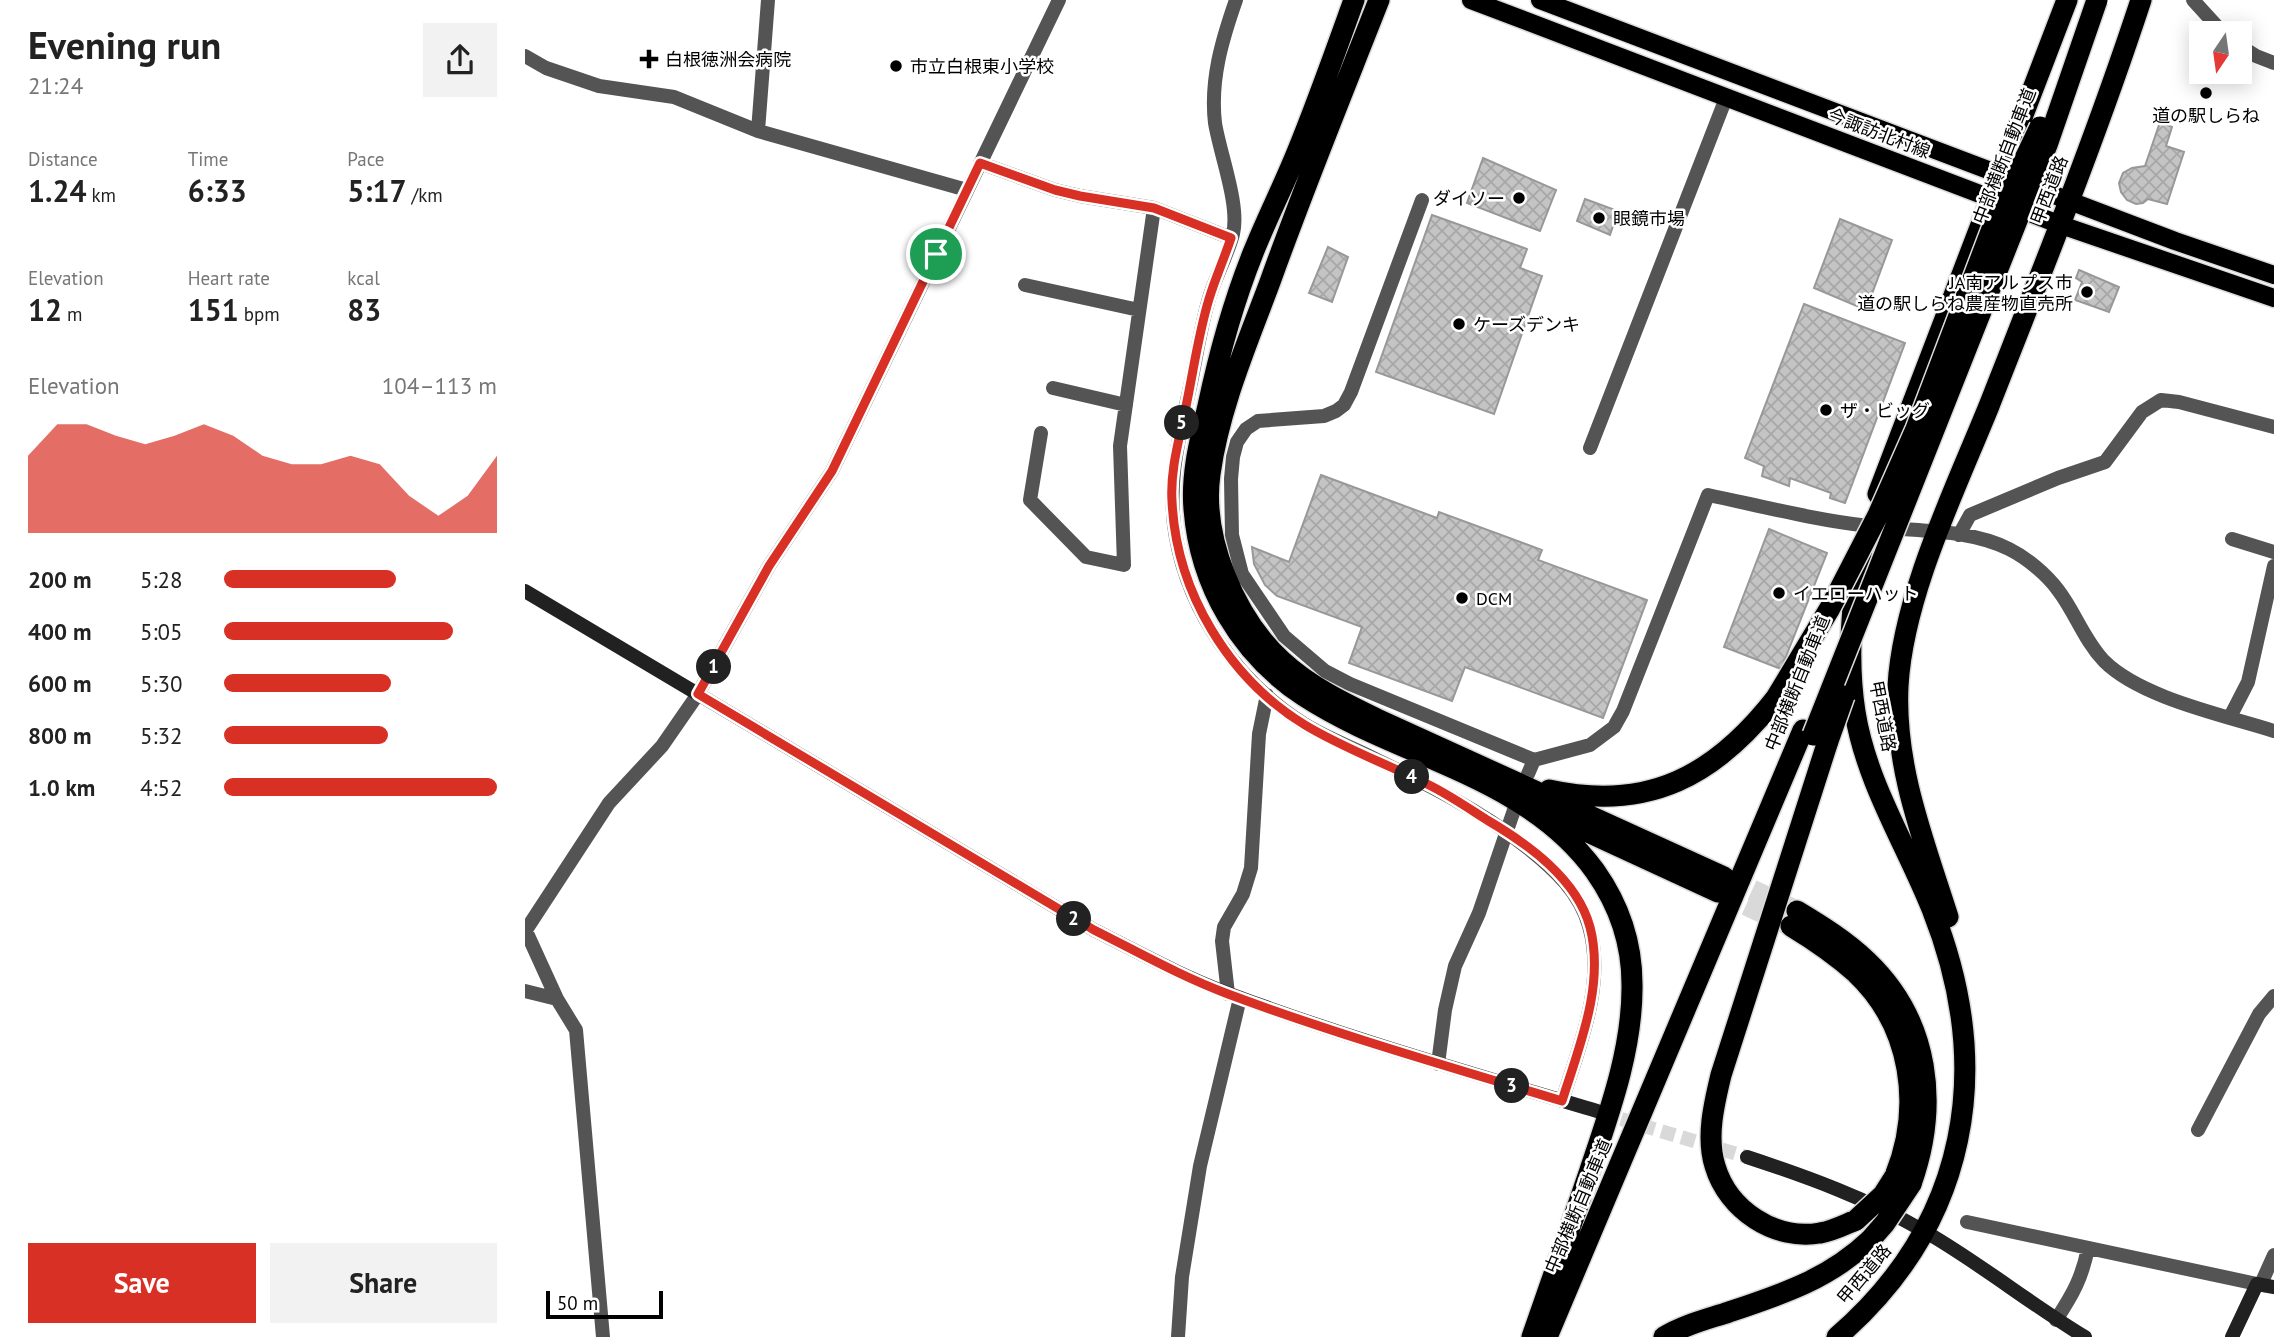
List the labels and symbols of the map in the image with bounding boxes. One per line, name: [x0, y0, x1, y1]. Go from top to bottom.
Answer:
north arrow: [2189, 21, 2252, 84]
place label: 白根徳洲会病院: [665, 48, 791, 71]
marker: 白根徳洲会病院: [639, 49, 659, 69]
place label: 市立白根東小学校: [910, 55, 1054, 78]
marker: 市立白根東小学校: [888, 58, 904, 74]
street label: 中部横断自動車道: [1967, 85, 2041, 227]
marker: 道の駅しらね: [2198, 85, 2214, 101]
street label: 今諏訪北村線: [1824, 103, 1934, 163]
place label: 道の駅しらね: [2152, 104, 2260, 127]
street label: 甲西道路: [2025, 152, 2073, 228]
place label: ダイソー: [1433, 187, 1505, 210]
marker: ダイソー: [1511, 190, 1527, 206]
place label: 眼鏡市場: [1613, 207, 1685, 230]
marker: 眼鏡市場: [1591, 210, 1607, 226]
pin: [906, 224, 966, 284]
place label: JA南アルプス市 道の駅しらね農産物直売所: [1857, 271, 2073, 315]
marker: JA南アルプス市 道の駅しらね農産物直売所: [2079, 284, 2095, 300]
place label: ケーズデンキ: [1473, 313, 1580, 336]
marker: ケーズデンキ: [1451, 316, 1467, 332]
place label: ザ・ビッグ: [1840, 399, 1930, 422]
marker: ザ・ビッグ: [1818, 402, 1834, 418]
pin: 5: [1165, 406, 1199, 440]
place label: イエローハット: [1793, 582, 1918, 605]
marker: イエローハット: [1771, 585, 1787, 601]
place label: DCM: [1476, 587, 1512, 610]
marker: DCM: [1454, 590, 1470, 606]
street label: 中部横断自動車道: [1759, 612, 1835, 754]
pin: 1: [697, 650, 731, 684]
street label: 甲西道路: [1865, 678, 1901, 754]
pin: 4: [1395, 760, 1429, 794]
pin: 2: [1057, 902, 1091, 936]
pin: 3: [1495, 1068, 1529, 1104]
street label: 中部横断自動車道: [1539, 1135, 1617, 1277]
street label: 甲西道路: [1832, 1239, 1896, 1309]
scale bar: [546, 1288, 663, 1320]

